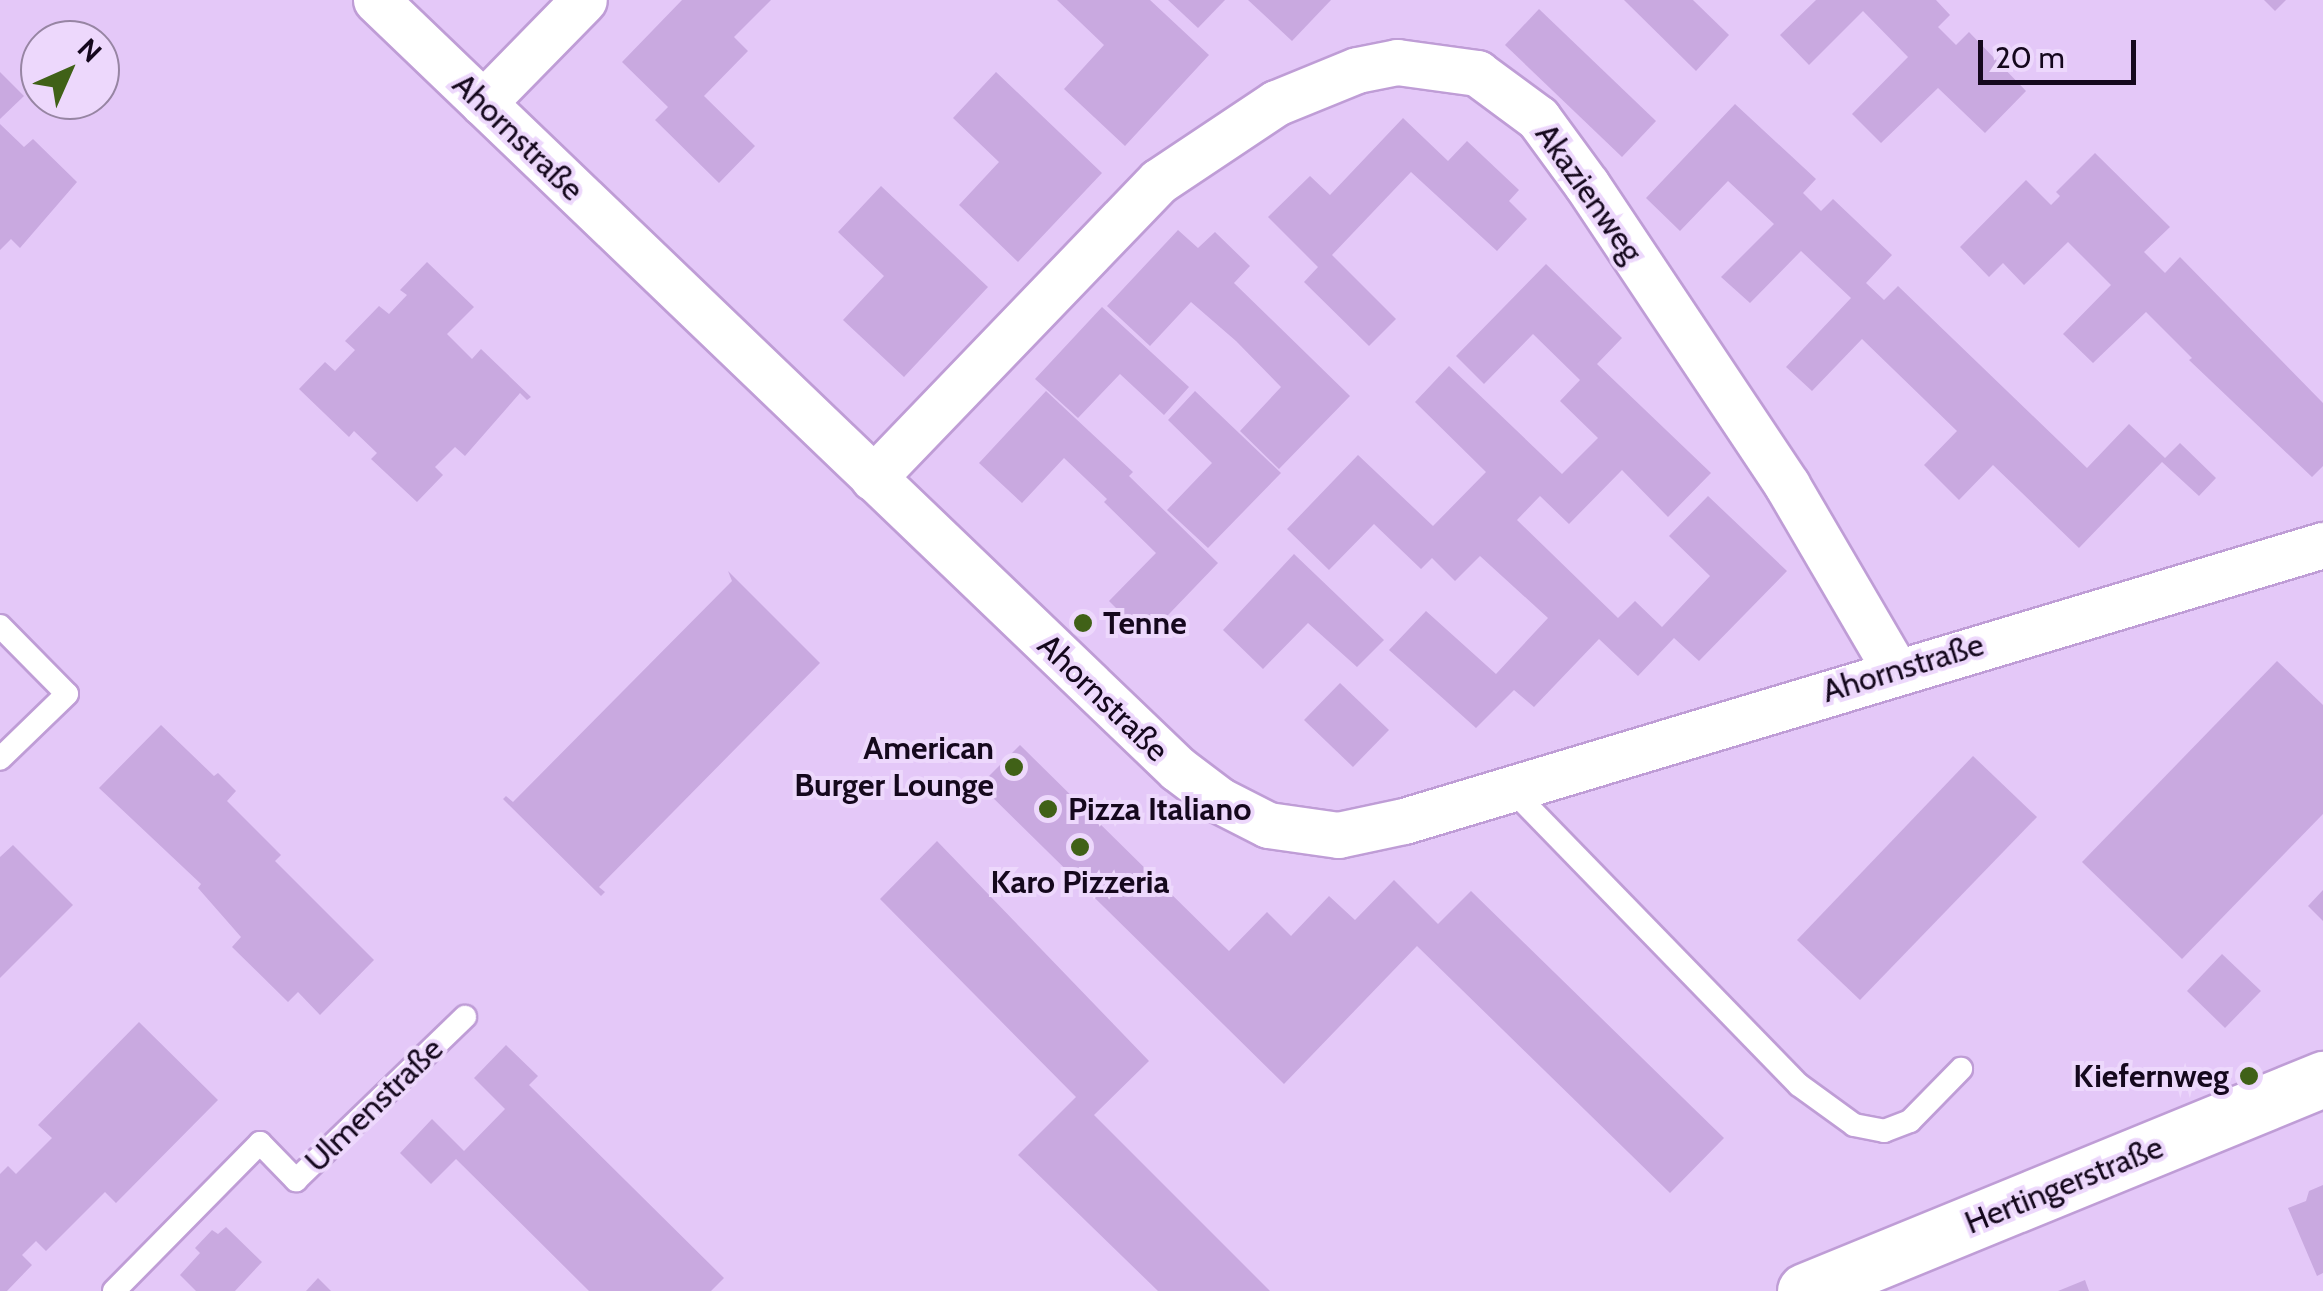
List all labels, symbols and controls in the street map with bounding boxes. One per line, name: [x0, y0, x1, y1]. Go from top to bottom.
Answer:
north arrow: [20, 20, 120, 120]
scale bar: [1983, 20, 2140, 82]
text: N: [71, 31, 109, 69]
text: 20 m: [1995, 39, 2065, 76]
street label: Ahornstraße: [445, 65, 591, 209]
street label: Akazienweg: [1527, 116, 1651, 270]
place label: Tenne: [1103, 604, 1187, 642]
marker: Tenne: [1072, 612, 1094, 634]
street label: Ahornstraße: [1818, 625, 1988, 711]
street label: Ahornstraße: [1030, 626, 1176, 770]
place label: American Burger Lounge: [794, 730, 994, 805]
marker: American Burger Lounge: [1003, 756, 1025, 778]
place label: Pizza Italiano: [1068, 790, 1251, 828]
marker: Pizza Italiano: [1037, 798, 1059, 820]
marker: Karo Pizzeria: [1069, 836, 1091, 858]
place label: Karo Pizzeria: [991, 863, 1169, 901]
street label: Ulmenstraße: [297, 1030, 451, 1180]
place label: Kiefernweg: [2073, 1057, 2229, 1095]
marker: Kiefernweg: [2238, 1065, 2260, 1087]
street label: Hertingerstraße: [1959, 1128, 2169, 1242]

